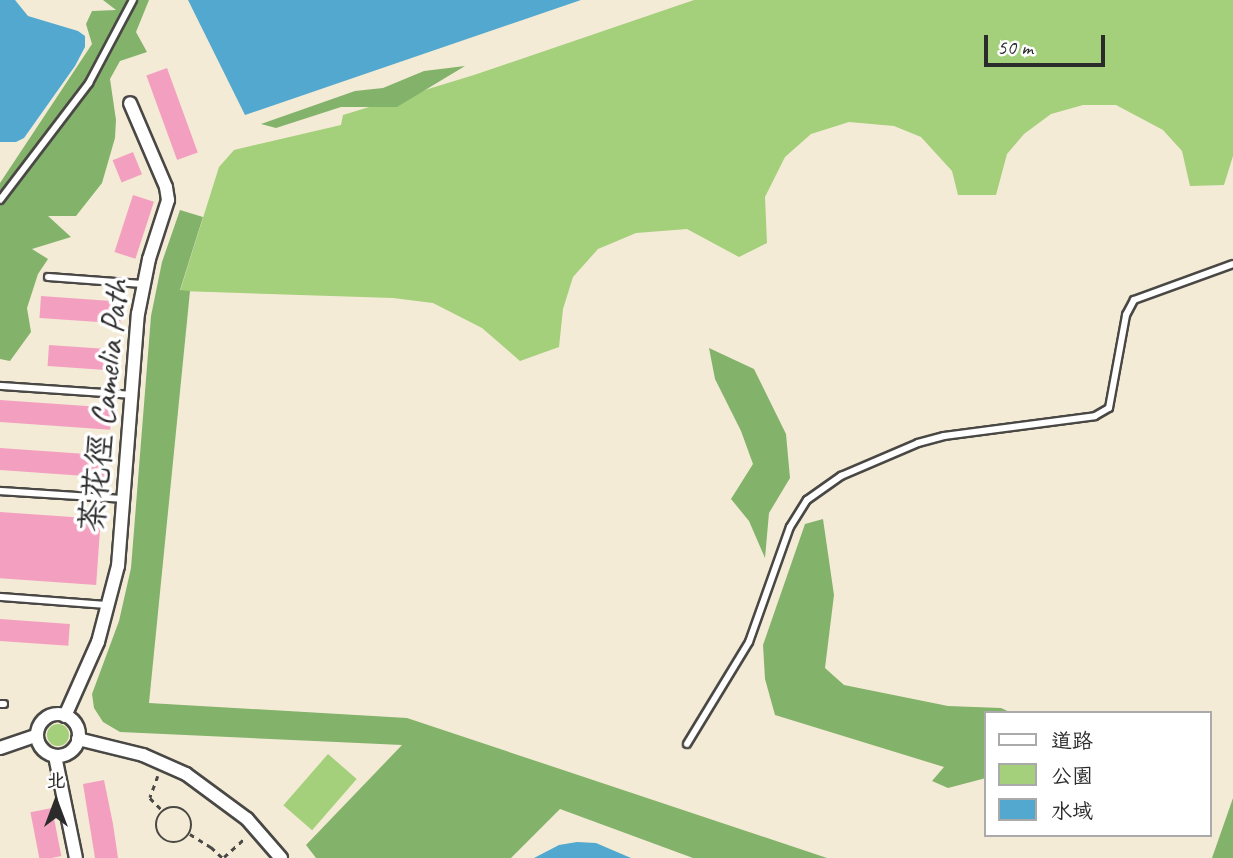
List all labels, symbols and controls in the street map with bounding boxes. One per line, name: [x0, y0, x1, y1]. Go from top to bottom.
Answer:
scale bar: [988, 21, 1109, 65]
text: 50 m: [997, 34, 1033, 60]
street label: 茶花徑 Camelia Path: [72, 277, 138, 535]
legend: [984, 711, 1212, 837]
text: 道路: [1051, 728, 1093, 754]
text: 公園: [1051, 763, 1093, 789]
north arrow: [21, 767, 91, 837]
text: 北: [46, 769, 66, 793]
text: 水域: [1051, 798, 1093, 824]

